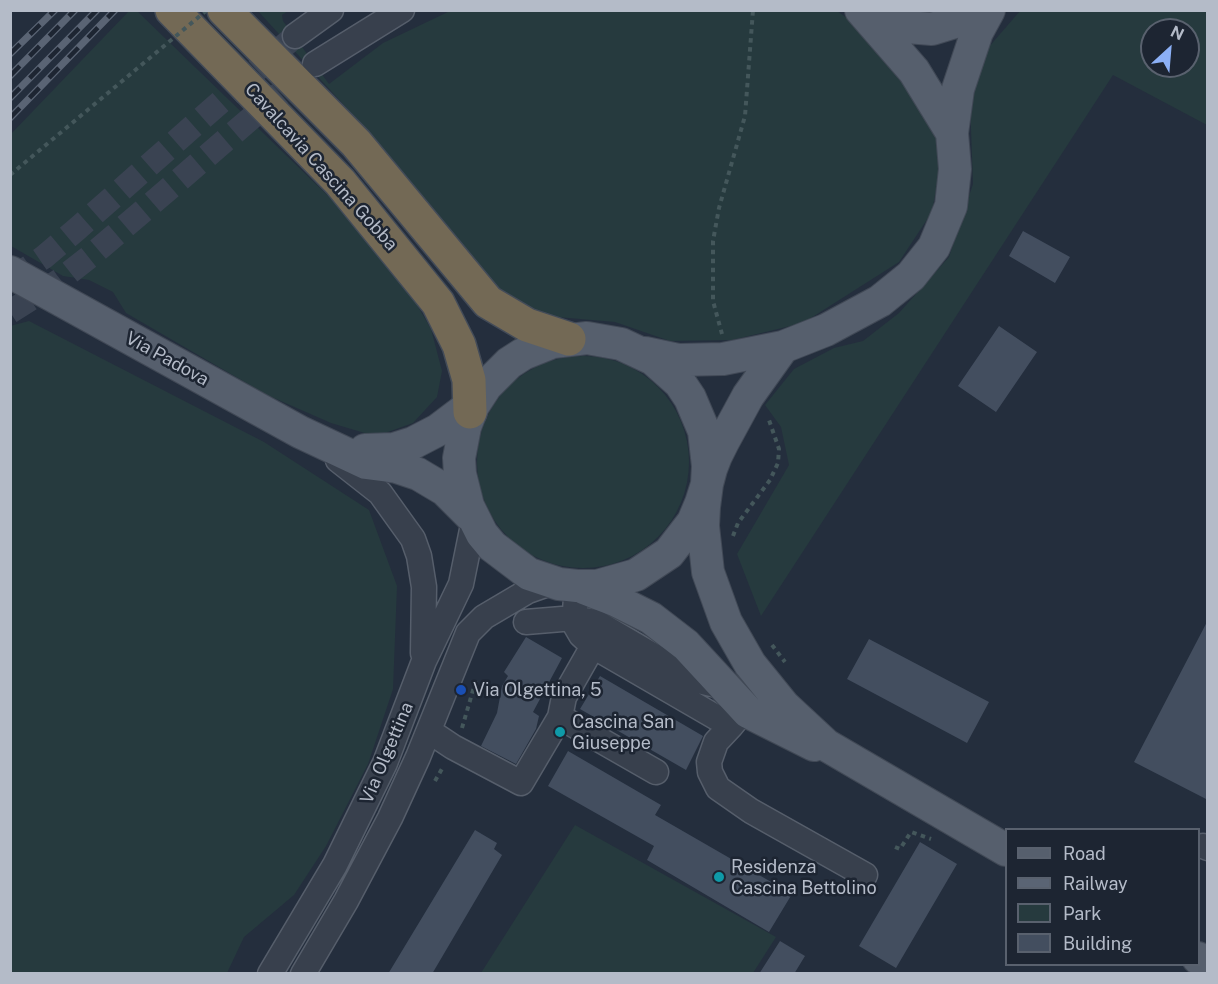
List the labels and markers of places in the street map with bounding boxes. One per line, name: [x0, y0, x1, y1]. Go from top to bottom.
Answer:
place label: Via Olgettina, 5: [473, 679, 602, 701]
marker: Via Olgettina, 5: [454, 683, 468, 697]
place label: Cascina San Giuseppe: [572, 711, 675, 754]
marker: Cascina San Giuseppe: [553, 725, 567, 739]
place label: Residenza Cascina Bettolino: [731, 856, 877, 898]
marker: Residenza Cascina Bettolino: [712, 870, 726, 884]

